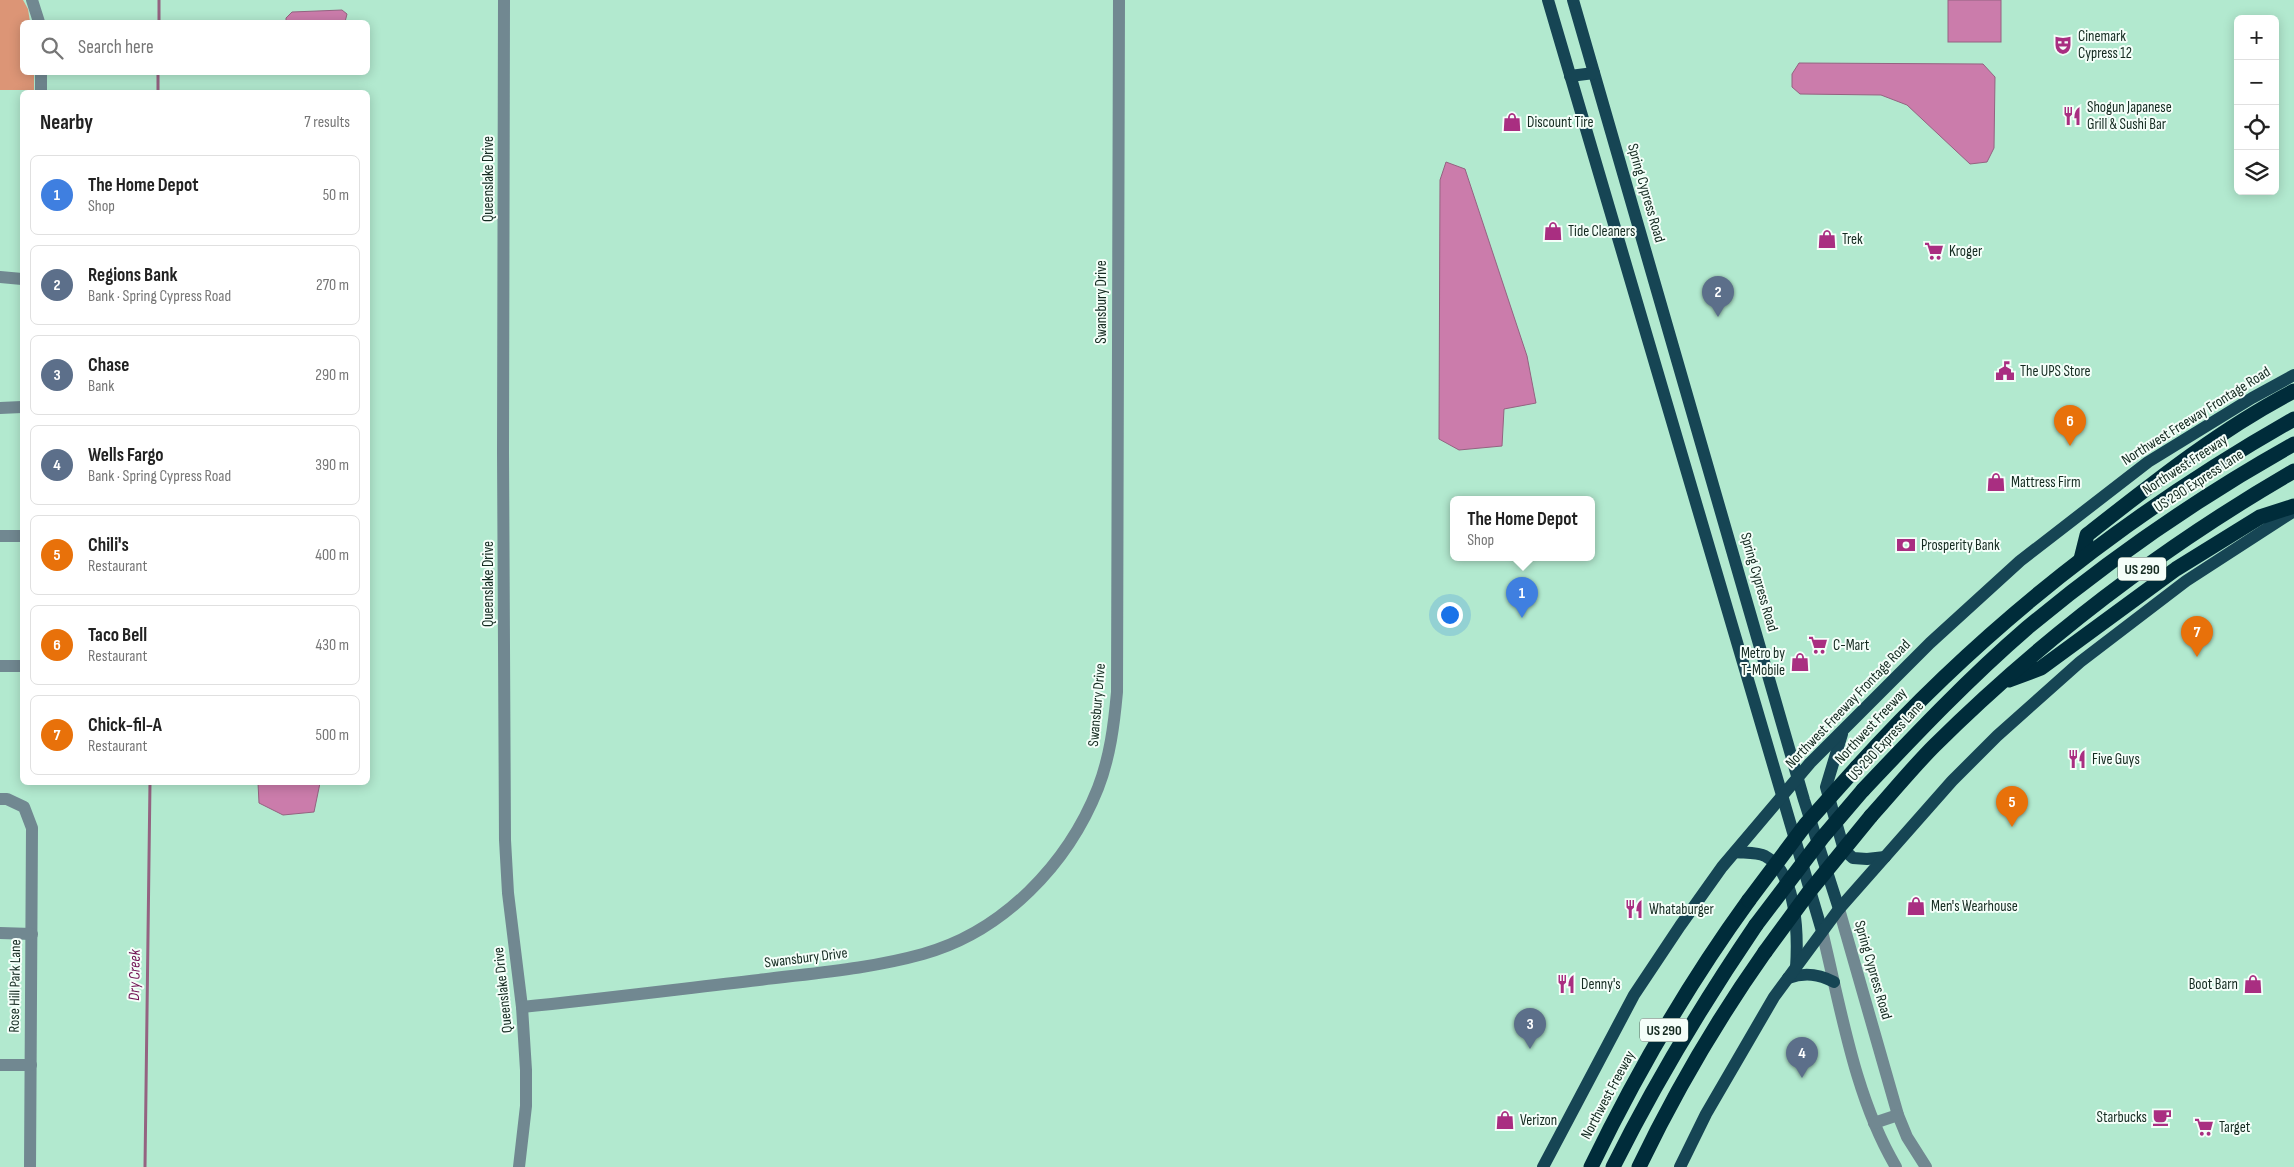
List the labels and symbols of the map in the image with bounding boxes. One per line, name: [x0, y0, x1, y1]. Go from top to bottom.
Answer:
place label: Cinemark Cypress 12: [2078, 27, 2132, 63]
theatre icon: Cinemark Cypress 12: [2052, 34, 2074, 56]
place label: Shogun Japanese Grill & Sushi Bar: [2087, 98, 2172, 134]
restaurant icon: Shogun Japanese Grill & Sushi Bar: [2061, 105, 2083, 127]
shop icon: Discount Tire: [1501, 111, 1523, 133]
place label: Discount Tire: [1527, 113, 1593, 132]
street label: Queenslake Drive: [479, 136, 498, 222]
street label: Spring Cypress Road: [1623, 141, 1669, 245]
shop icon: Tide Cleaners: [1542, 220, 1564, 242]
place label: Tide Cleaners: [1568, 222, 1635, 241]
shop icon: Trek: [1816, 228, 1838, 250]
place label: Trek: [1842, 230, 1863, 249]
supermarket icon: Kroger: [1923, 240, 1945, 262]
place label: Kroger: [1949, 242, 1983, 261]
street label: Swansbury Drive: [1092, 260, 1111, 344]
pin: 2: [1702, 276, 1734, 317]
public building icon: The UPS Store: [1994, 360, 2016, 382]
place label: The UPS Store: [2020, 362, 2091, 381]
street label: Northwest Freeway Frontage Road: [2118, 363, 2274, 469]
pin: 6: [2054, 405, 2086, 446]
street label: Northwest Freeway: [2139, 431, 2231, 499]
street label: US 290 Express Lane: [2151, 445, 2247, 517]
shop icon: Mattress Firm: [1985, 471, 2007, 493]
place label: Mattress Firm: [2011, 473, 2081, 492]
street label: Spring Cypress Road: [1736, 530, 1782, 634]
bank icon: Prosperity Bank: [1895, 534, 1917, 556]
place label: Prosperity Bank: [1921, 536, 2000, 555]
street label: Queenslake Drive: [479, 541, 498, 627]
road number: US 290: [2118, 558, 2166, 580]
pin: 1: [1506, 577, 1538, 618]
your location: [1437, 602, 1463, 628]
pin: 7: [2181, 616, 2213, 657]
supermarket icon: C-Mart: [1807, 634, 1829, 656]
street label: Northwest Freeway Frontage Road: [1782, 636, 1914, 772]
place label: C-Mart: [1833, 636, 1870, 655]
place label: Metro by T-Mobile: [1741, 644, 1785, 680]
shop icon: Metro by T-Mobile: [1789, 651, 1811, 673]
street label: Swansbury Drive: [1084, 663, 1110, 747]
street label: Northwest Freeway: [1831, 684, 1911, 768]
street label: US 290 Express Lane: [1844, 697, 1928, 785]
restaurant icon: Five Guys: [2066, 748, 2088, 770]
place label: Five Guys: [2092, 750, 2140, 769]
pin: 5: [1996, 786, 2028, 827]
shop icon: Men's Wearhouse: [1905, 895, 1927, 917]
place label: Men's Wearhouse: [1931, 897, 2018, 916]
restaurant icon: Whataburger: [1623, 898, 1645, 920]
place label: Whataburger: [1649, 900, 1715, 919]
street label: Spring Cypress Road: [1850, 918, 1896, 1022]
street label: Rose Hill Park Lane: [5, 939, 25, 1033]
street label: Swansbury Drive: [763, 943, 849, 973]
street label: Queenslake Drive: [489, 946, 517, 1034]
water label: Dry Creek: [125, 948, 145, 1001]
restaurant icon: Denny's: [1555, 973, 1577, 995]
shop icon: Boot Barn: [2242, 973, 2264, 995]
place label: Denny's: [1581, 975, 1621, 994]
place label: Boot Barn: [2189, 975, 2238, 994]
pin: 3: [1514, 1008, 1546, 1049]
road number: US 290: [1640, 1018, 1688, 1042]
pin: 4: [1786, 1037, 1818, 1078]
street label: Northwest Freeway: [1577, 1047, 1639, 1143]
cafe icon: Starbucks: [2151, 1106, 2173, 1128]
place label: Starbucks: [2097, 1108, 2147, 1127]
shop icon: Verizon: [1494, 1109, 1516, 1131]
place label: Verizon: [1520, 1111, 1557, 1130]
supermarket icon: Target: [2193, 1116, 2215, 1138]
place label: Target: [2219, 1118, 2251, 1137]

